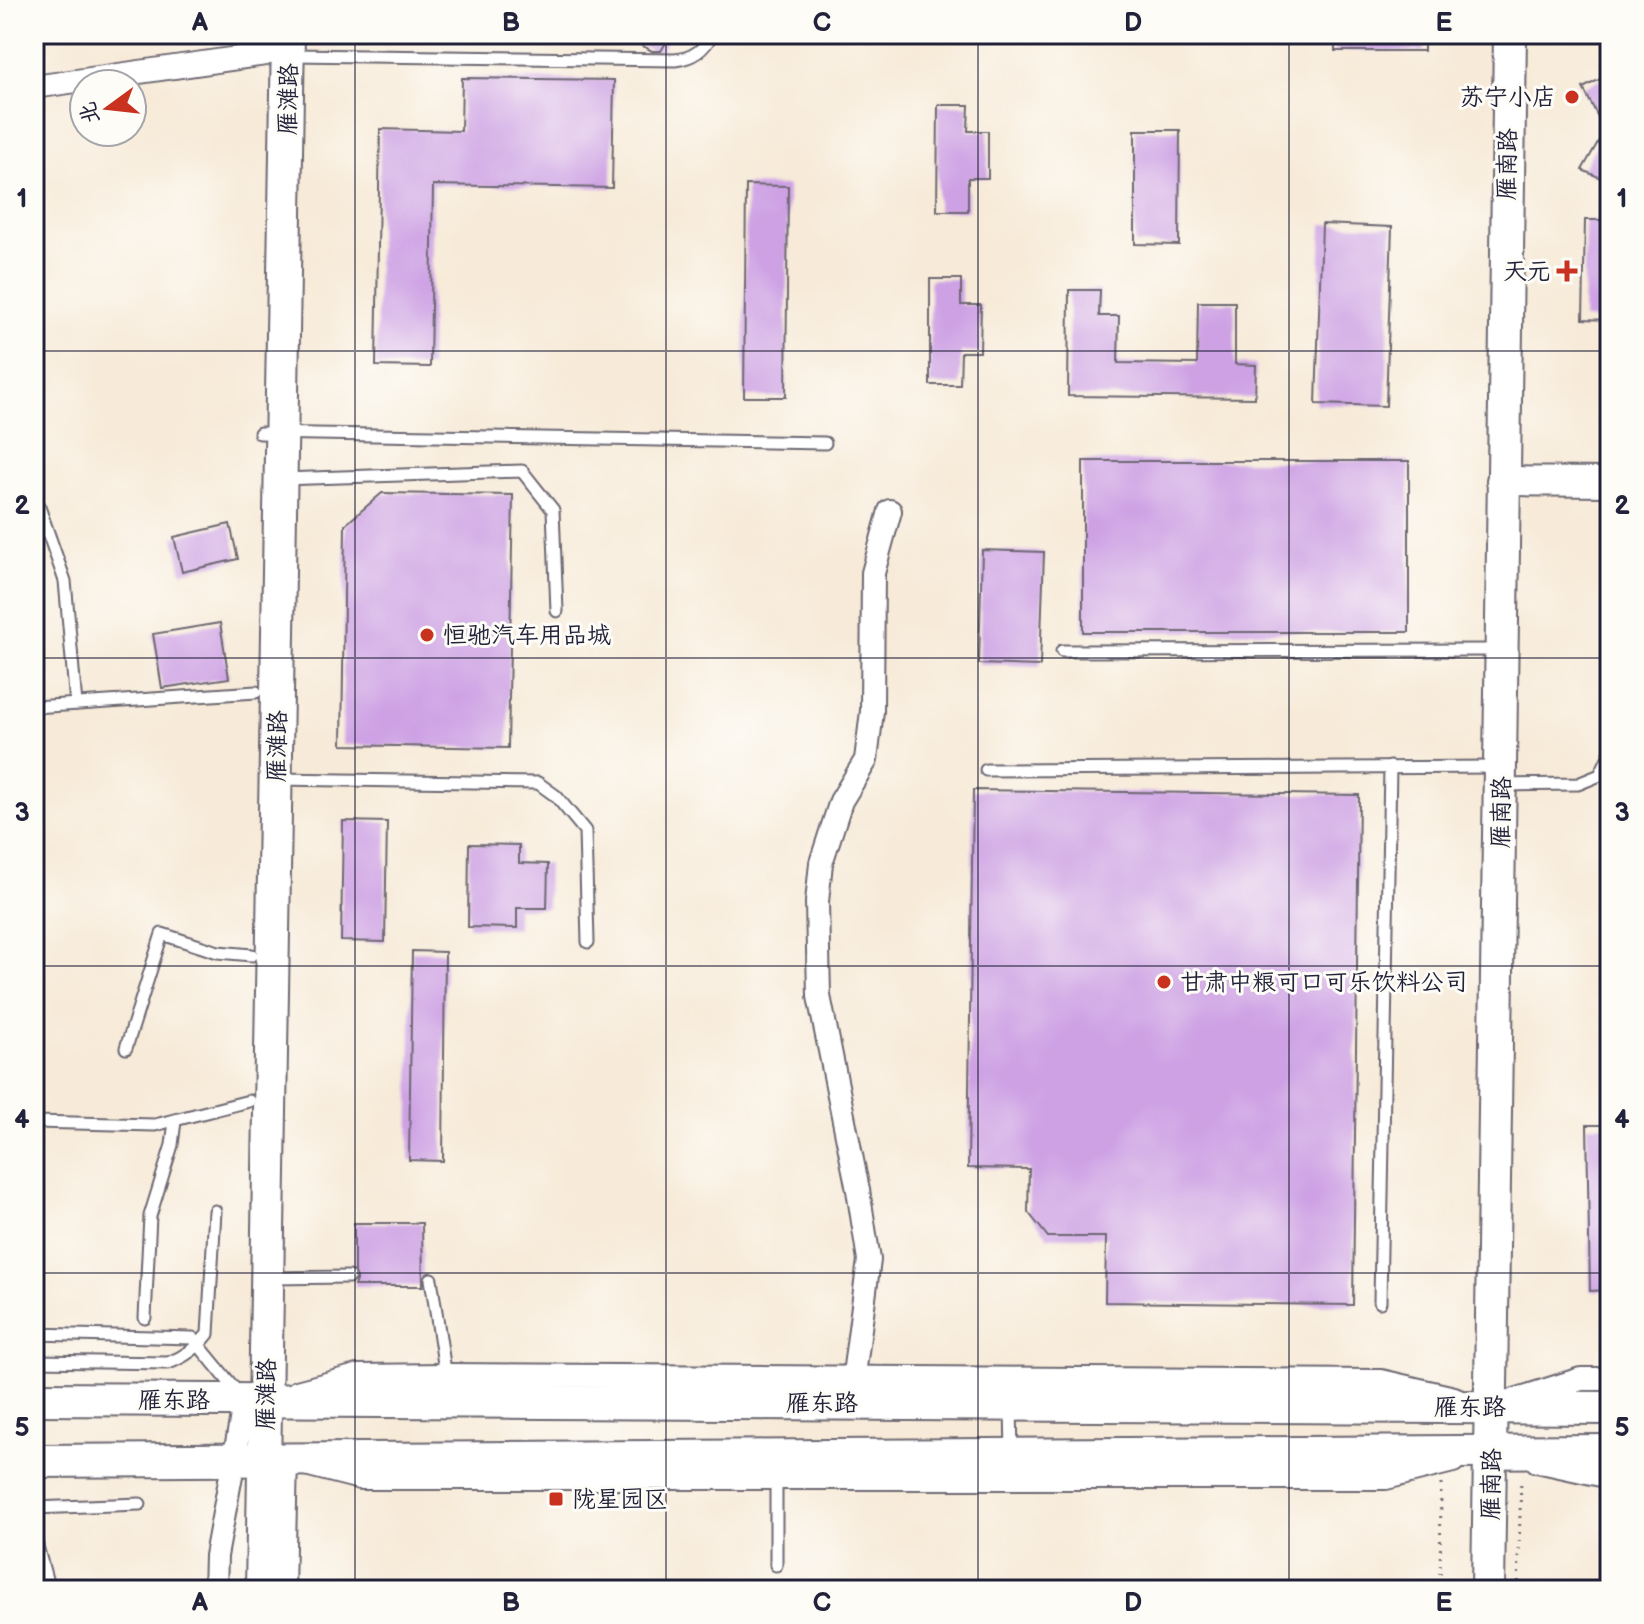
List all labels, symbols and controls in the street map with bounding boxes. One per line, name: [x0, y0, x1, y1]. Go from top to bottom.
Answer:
text: A: [191, 8, 208, 39]
text: B: [502, 8, 520, 39]
text: C: [813, 8, 831, 39]
text: D: [1124, 8, 1142, 39]
text: E: [1436, 8, 1453, 39]
street label: 雁滩路: [273, 63, 304, 135]
north arrow: [68, 68, 148, 148]
place label: 苏宁小店: [1460, 83, 1556, 112]
marker: 苏宁小店: [1563, 88, 1581, 106]
text: 北: [74, 99, 106, 127]
street label: 雁南路: [1492, 128, 1523, 200]
text: 1: [17, 184, 27, 215]
text: 1: [1617, 184, 1627, 215]
place label: 天元: [1503, 257, 1551, 286]
marker: 天元: [1558, 262, 1576, 280]
text: 2: [14, 491, 30, 522]
text: 2: [1614, 491, 1630, 522]
place label: 恒驰汽车用品城: [443, 621, 611, 650]
marker: 恒驰汽车用品城: [418, 626, 436, 644]
street label: 雁滩路: [262, 710, 293, 782]
street label: 雁南路: [1486, 776, 1517, 848]
text: 3: [14, 798, 30, 829]
text: 3: [1614, 798, 1630, 829]
place label: 甘肃中粮可口可乐饮料公司: [1180, 968, 1468, 997]
marker: 甘肃中粮可口可乐饮料公司: [1155, 973, 1173, 991]
text: 4: [14, 1105, 30, 1136]
text: 4: [1614, 1105, 1630, 1136]
street label: 雁滩路: [251, 1358, 282, 1430]
street label: 雁东路: [138, 1386, 210, 1415]
street label: 雁东路: [786, 1389, 858, 1418]
street label: 雁东路: [1434, 1393, 1506, 1422]
text: 5: [14, 1413, 30, 1444]
text: 5: [1614, 1413, 1630, 1444]
street label: 雁南路: [1476, 1448, 1507, 1520]
place label: 陇星园区: [572, 1485, 668, 1514]
marker: 陇星园区: [547, 1490, 565, 1508]
text: A: [191, 1588, 208, 1619]
text: B: [502, 1588, 520, 1619]
text: C: [813, 1588, 831, 1619]
text: D: [1124, 1588, 1142, 1619]
text: E: [1436, 1588, 1453, 1619]

